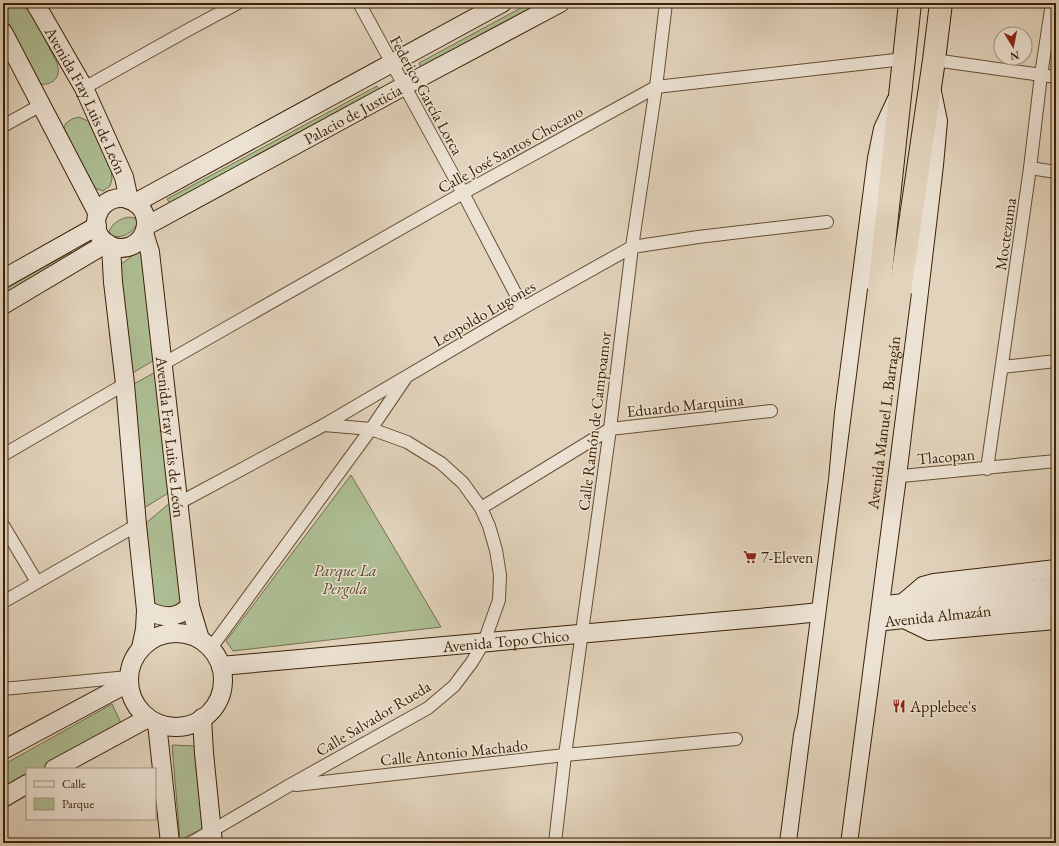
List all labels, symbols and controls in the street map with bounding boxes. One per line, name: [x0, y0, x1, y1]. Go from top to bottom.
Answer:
street label: Avenida Fray Luis de León: [39, 22, 132, 178]
north arrow: [993, 26, 1033, 66]
street label: Federico García Lorca: [385, 32, 468, 159]
text: N: [1009, 48, 1020, 64]
street label: Palacio de Justicia: [300, 79, 406, 149]
street label: Calle José Santos Chocano: [434, 101, 587, 198]
street label: Moctezuma: [990, 196, 1021, 272]
street label: Leopoldo Lugones: [429, 276, 539, 351]
street label: Calle Ramón de Campoamor: [573, 330, 616, 512]
street label: Avenida Manuel L. Barragán: [862, 334, 905, 511]
street label: Avenida Fray Luis de León: [151, 354, 190, 519]
street label: Eduardo Marquina: [626, 389, 745, 422]
street label: Tlacopan: [916, 443, 976, 469]
place label: 7-Eleven: [761, 547, 814, 568]
supermarket icon: 7-Eleven: [742, 549, 758, 565]
park label: Parque La Pergola: [313, 560, 377, 599]
street label: Avenida Almazán: [882, 600, 993, 632]
street label: Avenida Topo Chico: [441, 625, 570, 657]
street label: Calle Salvador Rueda: [312, 675, 435, 761]
place label: Applebee's: [909, 696, 976, 717]
restaurant icon: Applebee's: [891, 698, 907, 714]
street label: Calle Antonio Machado: [379, 734, 529, 771]
legend: [26, 768, 156, 820]
text: Calle: [62, 776, 86, 792]
text: Parque: [62, 796, 94, 812]

